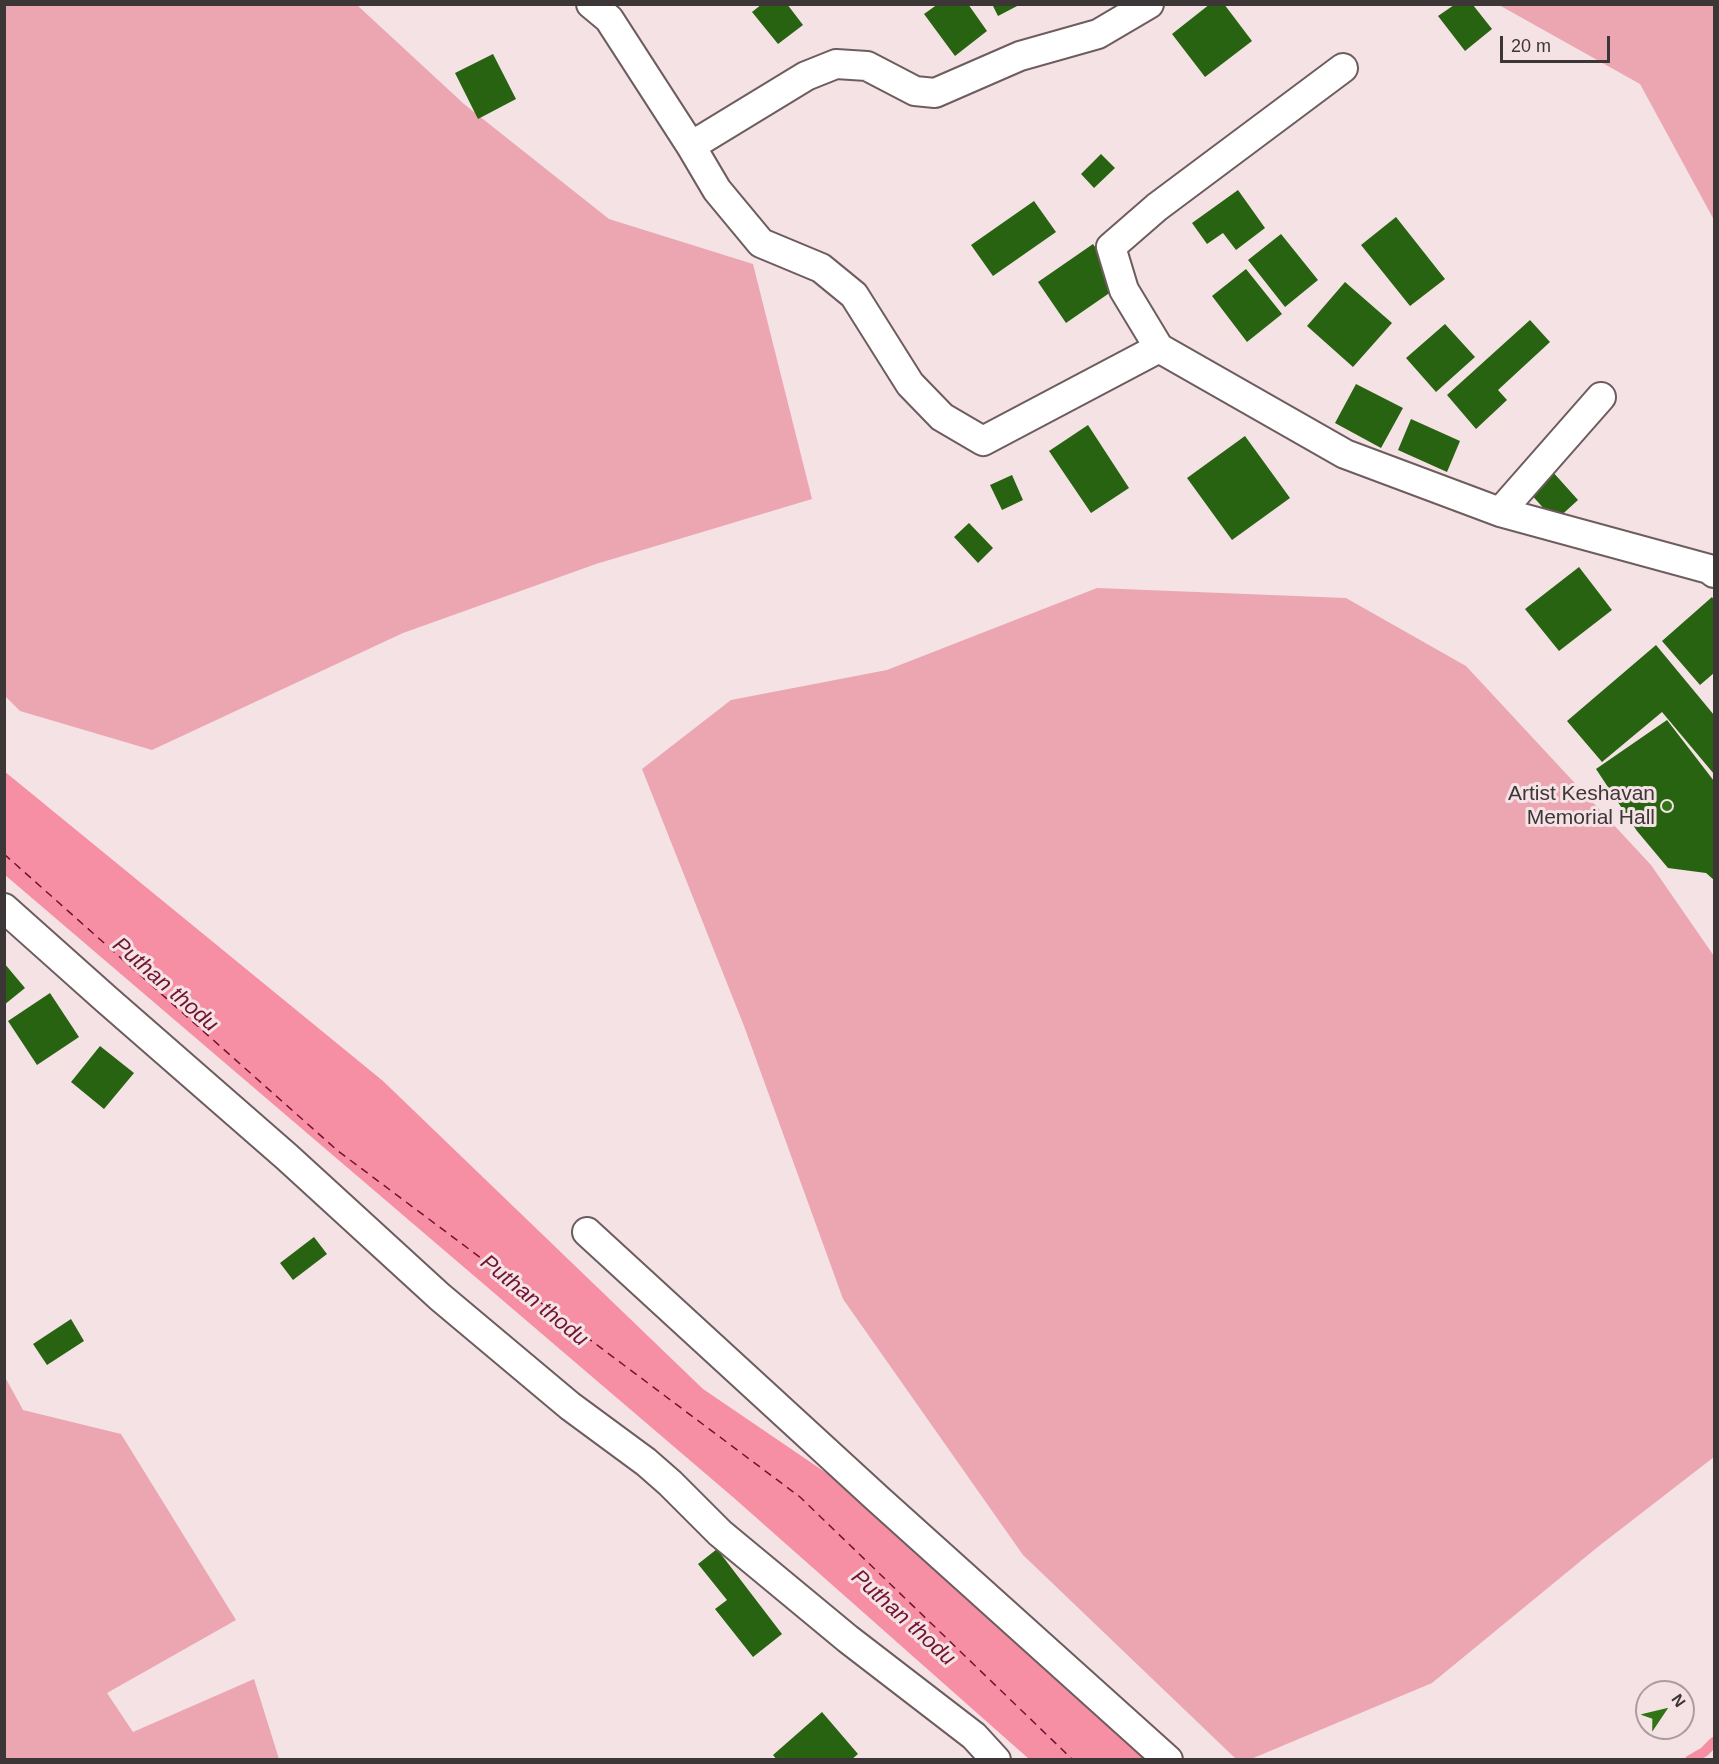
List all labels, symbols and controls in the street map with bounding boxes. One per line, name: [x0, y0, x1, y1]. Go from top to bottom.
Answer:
scale bar: [1503, 24, 1612, 62]
text: 20 m: [1511, 36, 1551, 56]
place label: Artist Keshavan Memorial Hall: [1508, 781, 1655, 831]
marker: Artist Keshavan Memorial Hall: [1660, 799, 1674, 813]
water label: Puthan thodu: [107, 932, 223, 1038]
water label: Puthan thodu: [475, 1250, 593, 1352]
water label: Puthan thodu: [846, 1564, 960, 1672]
north arrow: [1635, 1680, 1695, 1740]
text: N: [1668, 1691, 1689, 1710]

